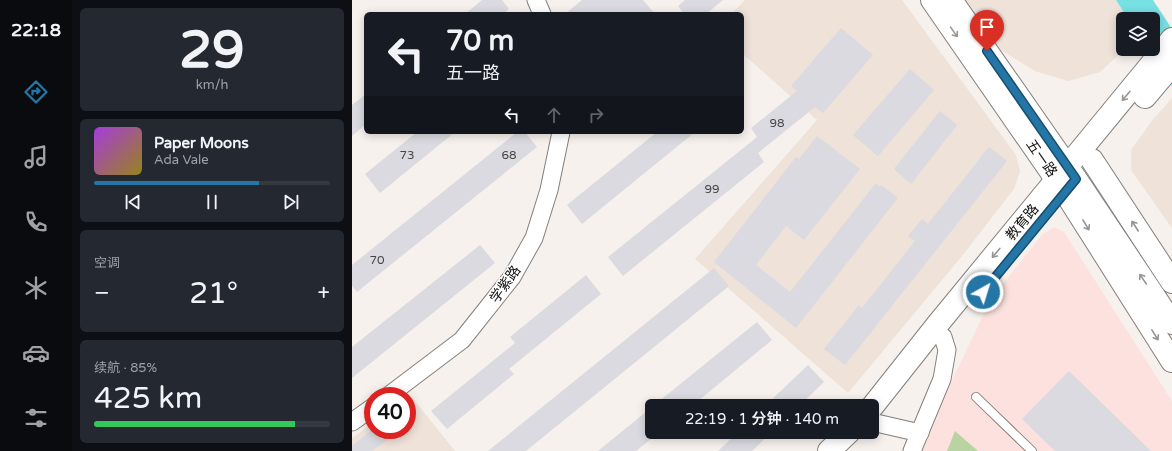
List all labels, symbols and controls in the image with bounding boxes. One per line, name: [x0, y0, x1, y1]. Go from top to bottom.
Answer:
pin: [970, 10, 1004, 51]
map controls: [1116, 12, 1160, 56]
button: layers: [1116, 12, 1160, 56]
icon: arrive: [976, 16, 998, 38]
text: 22:18: [11, 19, 61, 41]
text: 29: [179, 19, 245, 82]
text: 70 m: [446, 24, 514, 58]
one-way arrow: [950, 26, 958, 37]
icon: left: [380, 28, 432, 80]
text: 五一路: [446, 62, 500, 84]
text: km/h: [196, 77, 228, 93]
icon: directions: [22, 78, 50, 106]
one-way arrow: [1121, 91, 1130, 102]
icon: left: [501, 104, 523, 126]
icon: ahead: [543, 104, 565, 126]
icon: right: [585, 104, 607, 126]
house number: 98: [769, 116, 785, 130]
text: Paper Moons: [154, 134, 249, 152]
street label: 五一路: [1023, 136, 1061, 180]
icon: music: [22, 143, 50, 171]
house number: 73: [399, 148, 415, 162]
house number: 68: [501, 148, 517, 162]
text: Ada Vale: [154, 152, 209, 168]
house number: 99: [704, 182, 720, 196]
icon: previous: [122, 191, 144, 213]
icon: pause: [201, 191, 223, 213]
icon: next: [280, 191, 302, 213]
street label: 教育路: [1002, 201, 1042, 244]
icon: phone: [22, 208, 50, 236]
one-way arrow: [1082, 219, 1090, 230]
one-way arrow: [1131, 221, 1139, 232]
one-way arrow: [992, 248, 1001, 258]
house number: 70: [369, 253, 385, 267]
text: 空调: [94, 255, 120, 271]
street label: 学紫路: [486, 262, 524, 306]
position arrow: [962, 271, 1004, 313]
icon: climate: [22, 274, 50, 302]
one-way arrow: [1139, 274, 1147, 285]
text: 21°: [189, 275, 238, 312]
text: −: [94, 280, 110, 306]
text: +: [318, 280, 330, 306]
one-way arrow: [1151, 329, 1159, 341]
icon: car: [22, 339, 50, 367]
text: 续航 · 85%: [94, 360, 157, 376]
text: 425 km: [94, 380, 202, 417]
speed limit sign: 40: [364, 387, 416, 439]
icon: filters: [22, 404, 50, 432]
text: 22:19 · 1 分钟 · 140 m: [685, 410, 839, 428]

